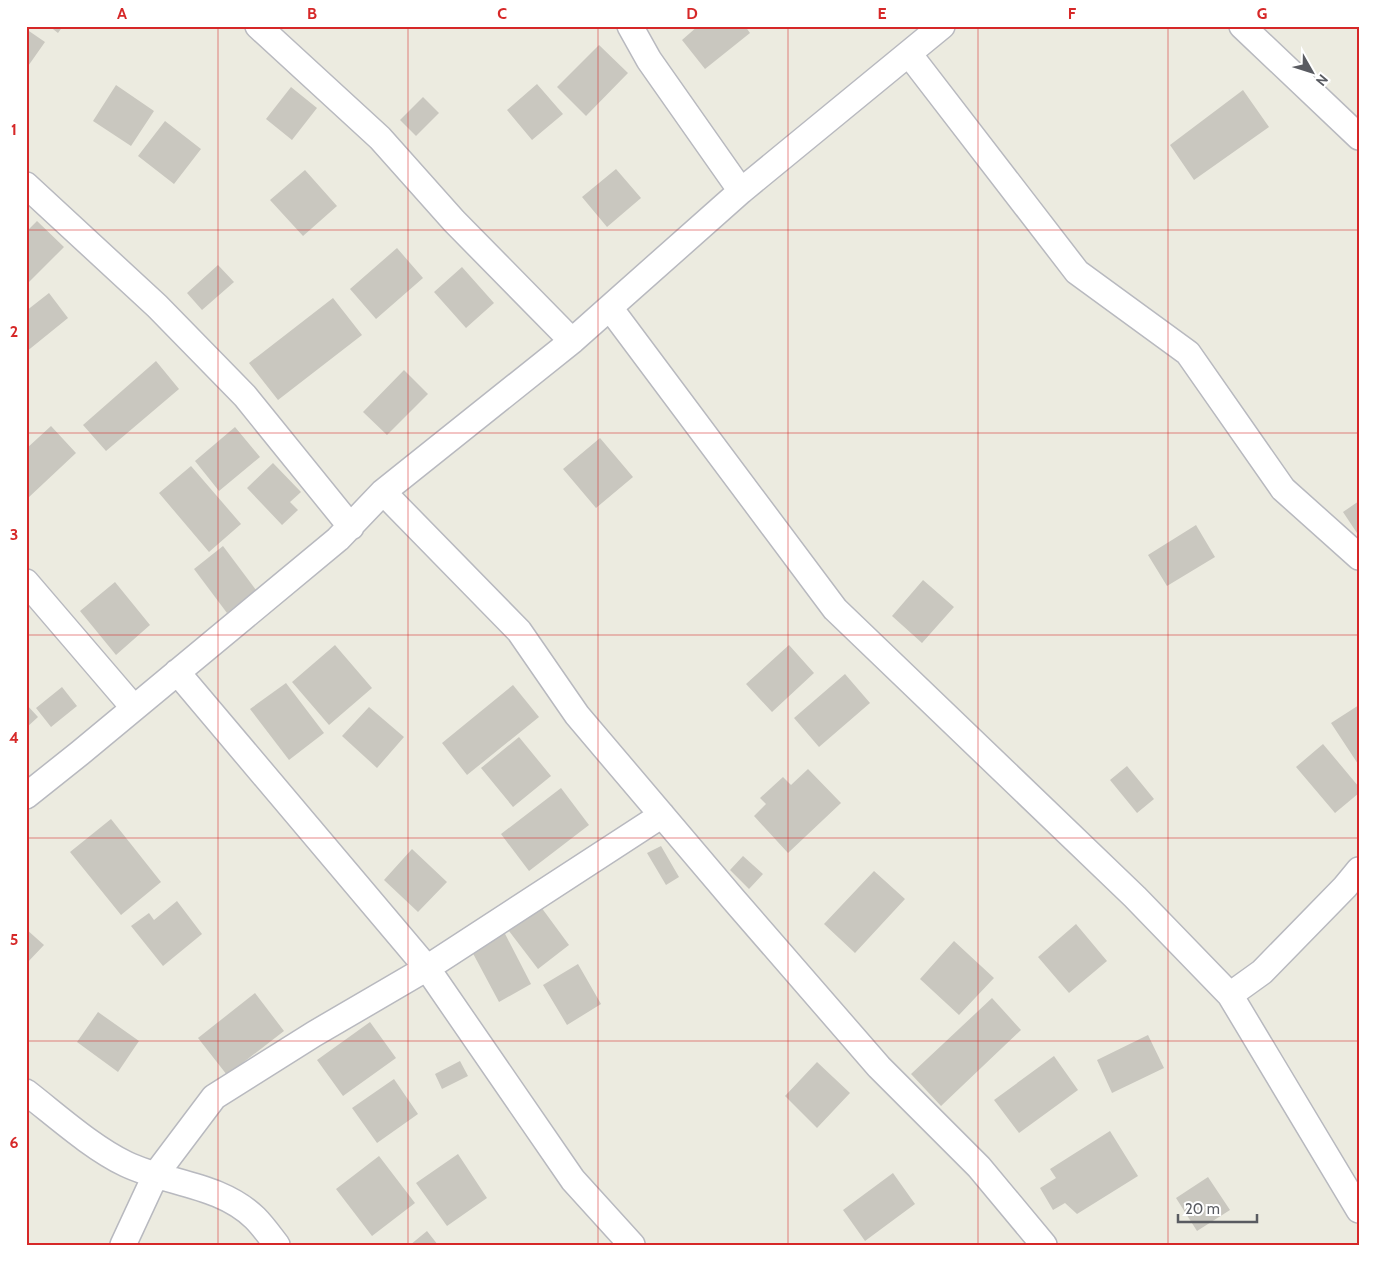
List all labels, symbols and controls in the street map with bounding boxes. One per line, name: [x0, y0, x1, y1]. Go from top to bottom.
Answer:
text: A: [117, 4, 127, 23]
text: B: [307, 4, 317, 23]
text: C: [497, 4, 507, 23]
text: D: [686, 4, 698, 23]
text: E: [877, 4, 887, 23]
text: F: [1068, 4, 1077, 23]
text: G: [1257, 4, 1267, 23]
north arrow: [1288, 48, 1338, 98]
text: N: [1312, 71, 1332, 90]
text: 1: [11, 120, 17, 139]
text: 2: [10, 322, 18, 341]
text: 3: [10, 525, 18, 544]
text: 4: [9, 728, 19, 747]
text: 5: [10, 930, 18, 949]
text: 6: [10, 1133, 19, 1152]
scale bar: [1178, 1191, 1256, 1223]
text: 20 m: [1185, 1200, 1220, 1218]

